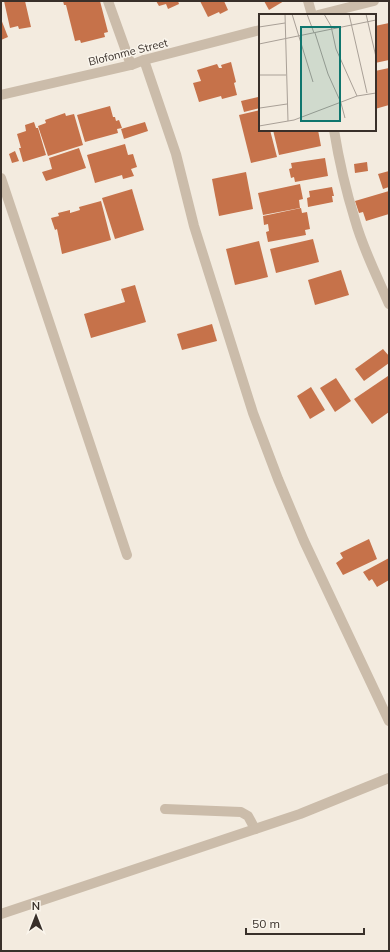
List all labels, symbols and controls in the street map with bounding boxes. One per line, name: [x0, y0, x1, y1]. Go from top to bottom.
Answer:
inset map: [259, 14, 376, 131]
street label: Blofonme Street: [87, 35, 169, 69]
north arrow: [16, 896, 56, 936]
text: N: [32, 899, 40, 913]
scale bar: [246, 910, 364, 936]
text: 50 m: [252, 916, 280, 931]

